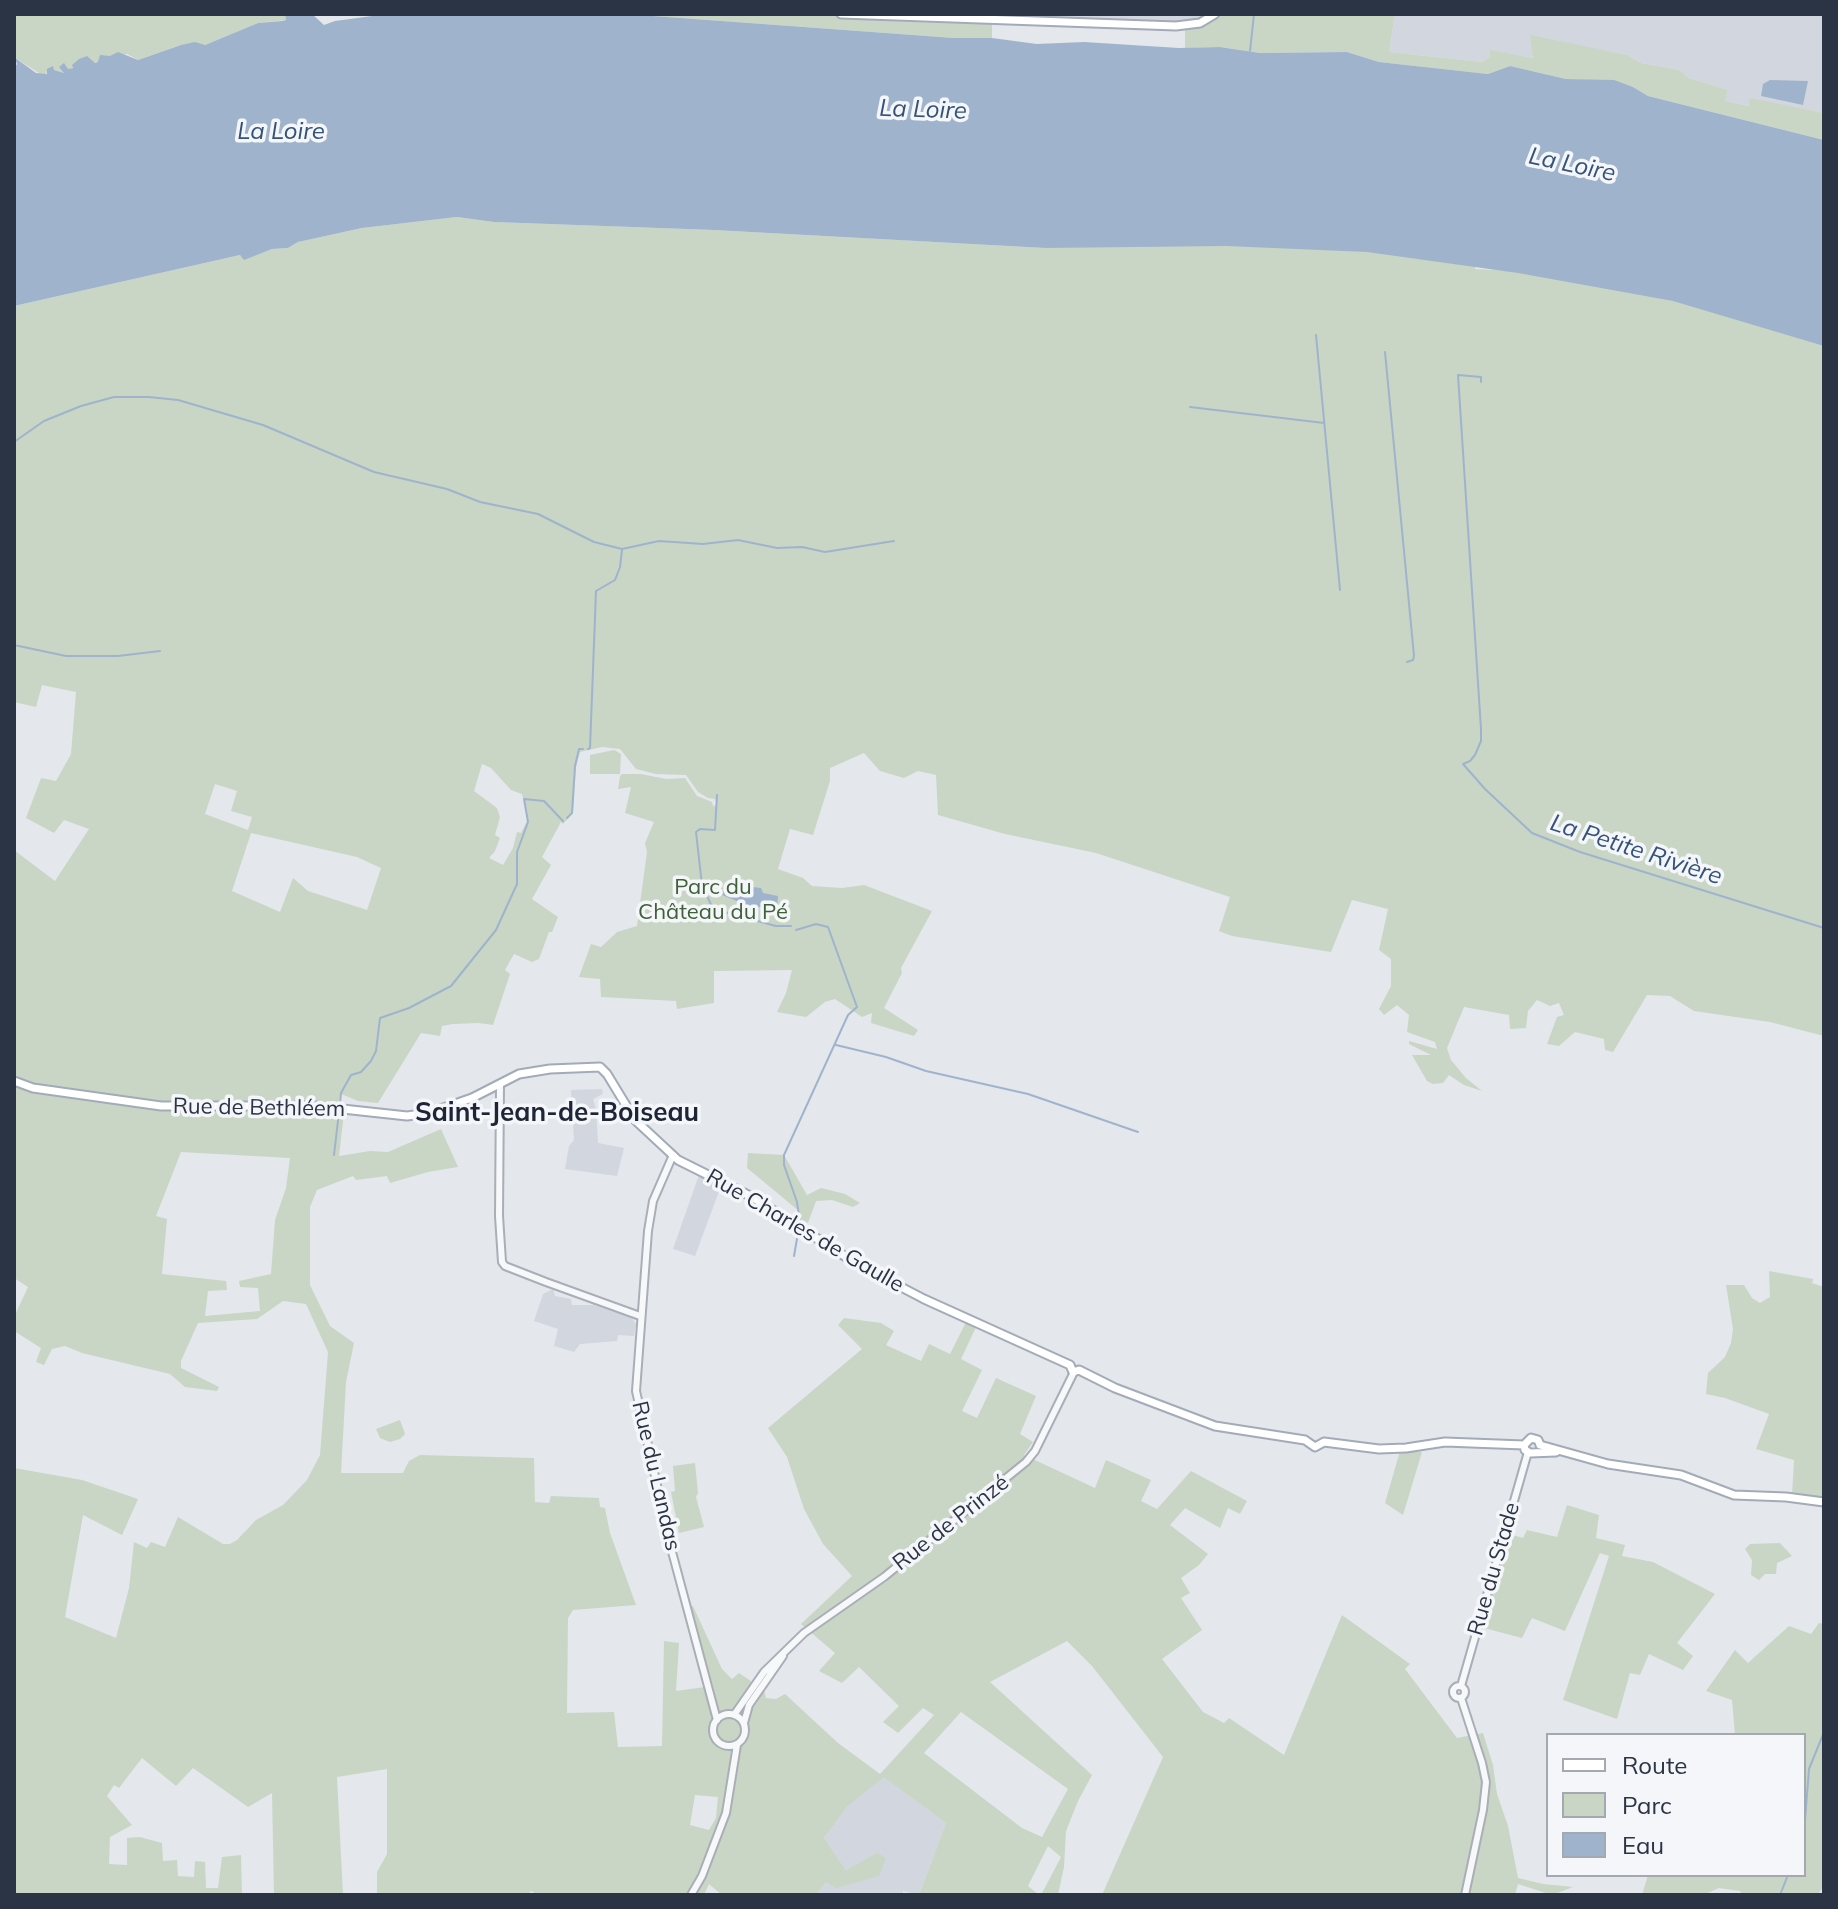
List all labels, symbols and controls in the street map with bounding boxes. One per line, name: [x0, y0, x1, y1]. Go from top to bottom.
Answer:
water label: La Loire: [879, 94, 967, 126]
water label: La Loire: [237, 118, 325, 146]
water label: La Loire: [1526, 142, 1618, 188]
water label: La Petite Rivière: [1546, 809, 1726, 891]
park label: Parc du Château du Pé: [638, 874, 788, 926]
street label: Rue de Bethléem: [173, 1093, 345, 1123]
district label: Saint-Jean-de-Boiseau: [415, 1097, 699, 1129]
street label: Rue Charles de Gaulle: [701, 1164, 909, 1298]
street label: Rue du Landas: [626, 1399, 686, 1553]
street label: Rue de Prinzé: [888, 1470, 1014, 1576]
street label: Rue du Stade: [1462, 1500, 1526, 1638]
legend: [1546, 1733, 1806, 1877]
text: Route: [1622, 1750, 1687, 1780]
text: Parc: [1622, 1790, 1672, 1820]
text: Eau: [1622, 1830, 1664, 1860]

